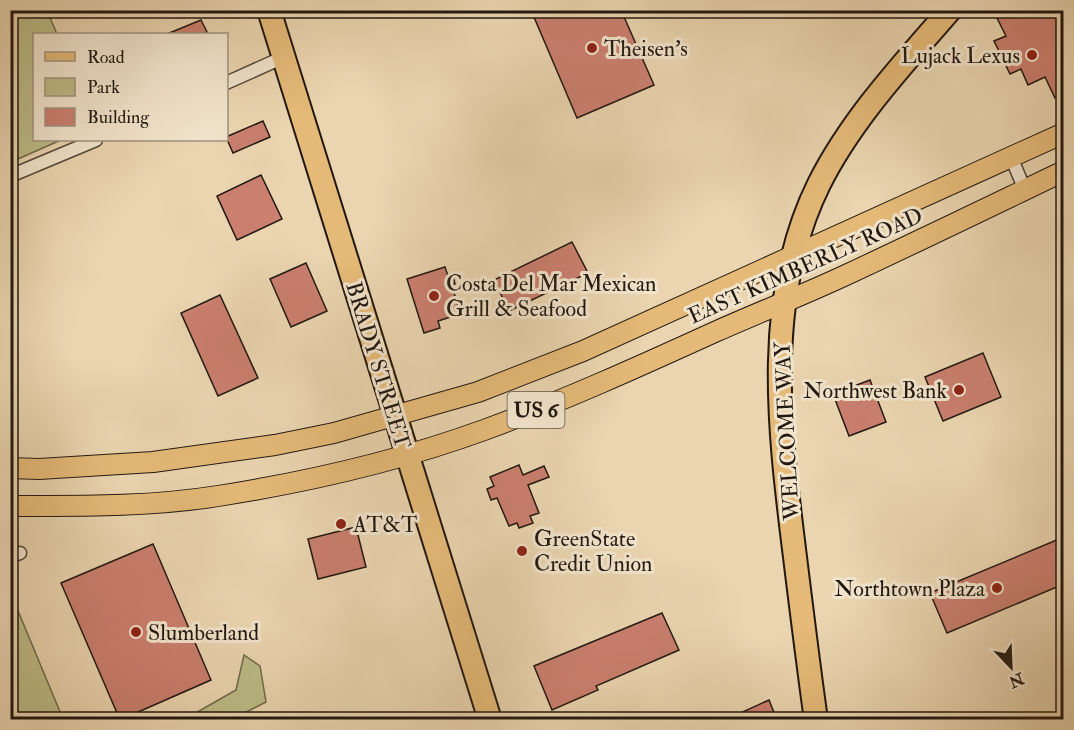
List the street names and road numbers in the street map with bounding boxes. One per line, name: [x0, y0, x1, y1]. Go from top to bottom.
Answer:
street label: EAST KIMBERLY ROAD: [684, 201, 927, 330]
street label: BRADY STREET: [339, 278, 417, 453]
street label: WELCOME WAY: [768, 340, 806, 522]
road number: US 6: [508, 392, 564, 428]

